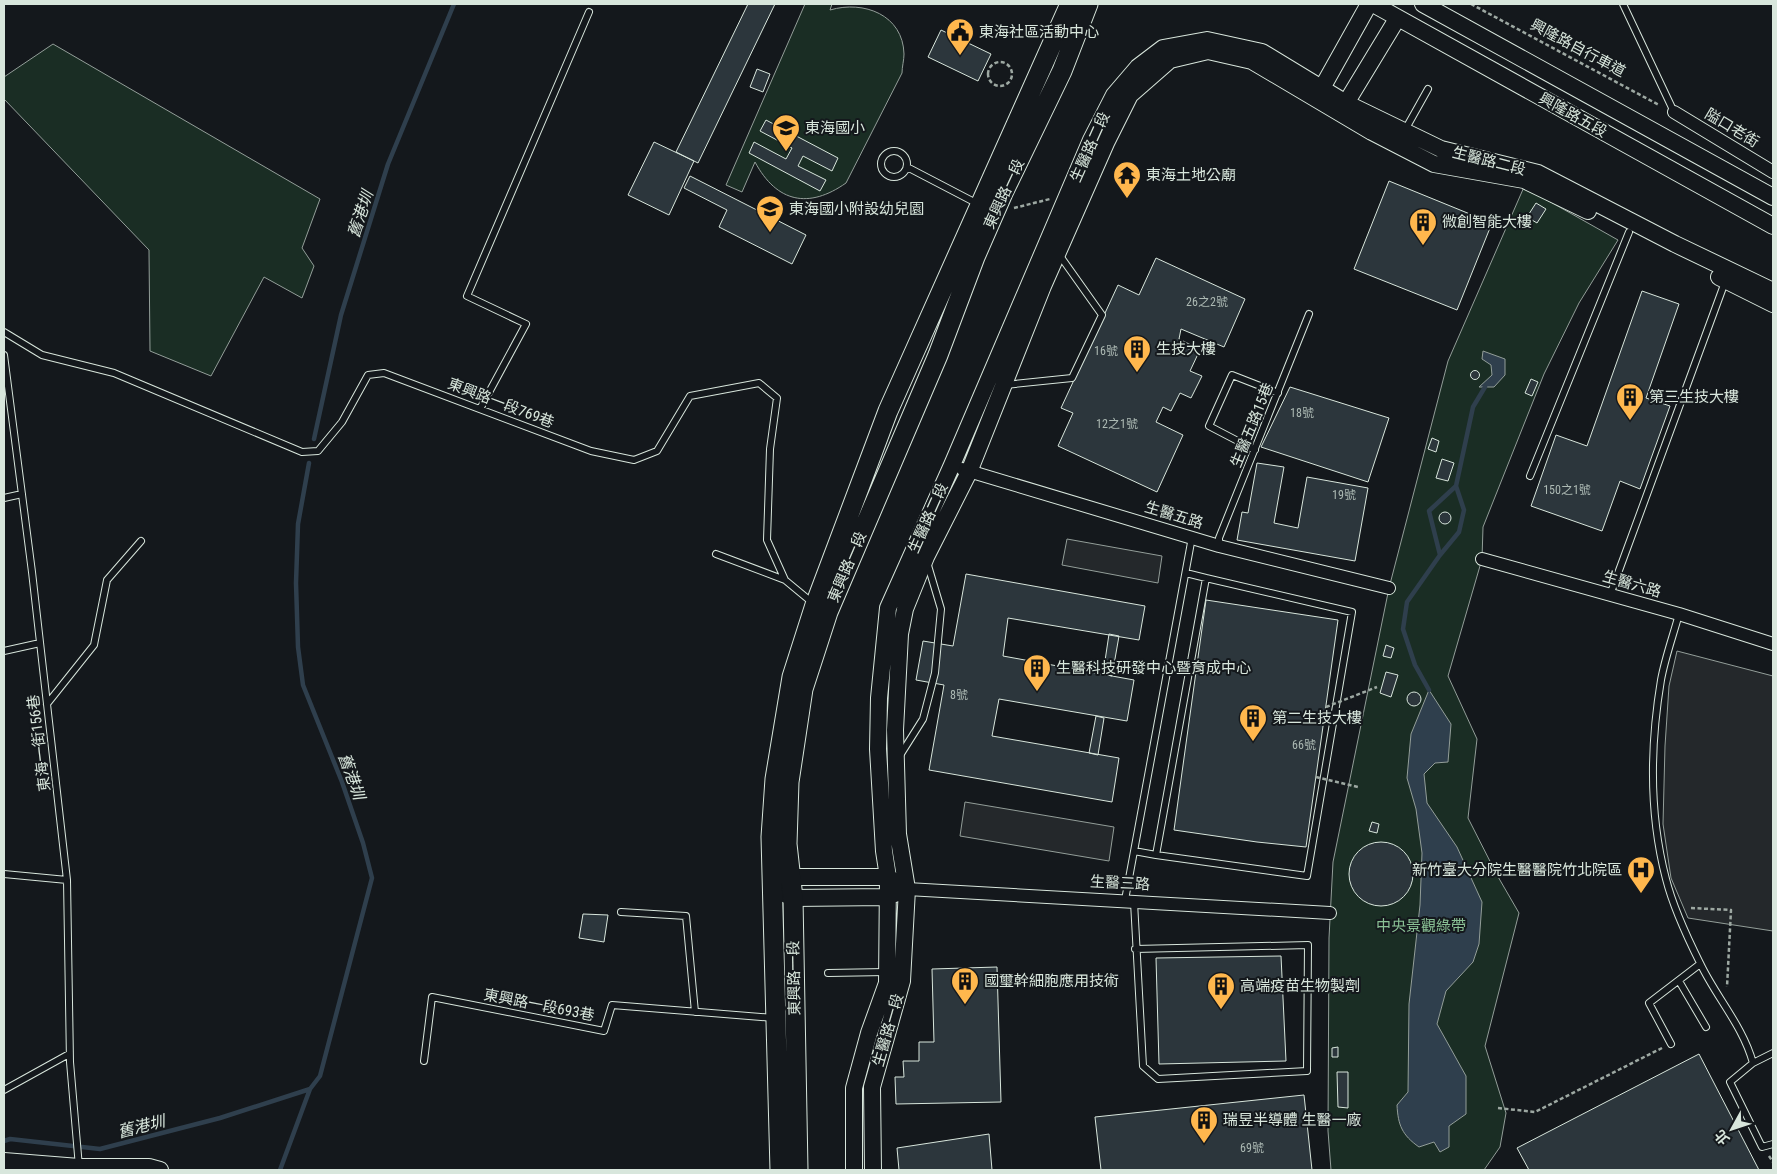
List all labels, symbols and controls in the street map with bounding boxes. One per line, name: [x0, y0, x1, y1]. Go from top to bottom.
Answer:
street label: 興隆路自行車道: [1527, 15, 1629, 81]
public building icon: 東海社區活動中心: [945, 17, 975, 56]
place label: 東海社區活動中心: [979, 23, 1099, 41]
street label: 興隆路五段: [1536, 89, 1610, 141]
street label: 隘口老街: [1702, 105, 1762, 151]
street label: 生醫路二段: [1067, 109, 1113, 185]
school or university icon: 東海國小: [771, 113, 801, 152]
place label: 東海國小: [805, 119, 865, 137]
street label: 生醫路二段: [1450, 143, 1528, 179]
street label: 東興路一段: [980, 156, 1028, 232]
temple icon: 東海土地公廟: [1112, 160, 1142, 199]
place label: 東海土地公廟: [1146, 166, 1236, 184]
water label: 舊港圳: [344, 186, 378, 240]
school or university icon: 東海國小附設幼兒園: [755, 194, 785, 233]
place label: 東海國小附設幼兒園: [789, 200, 924, 218]
building icon: 微創智能大樓: [1408, 207, 1438, 246]
place label: 微創智能大樓: [1442, 213, 1532, 231]
house number: 26之2號: [1186, 295, 1228, 309]
building icon: 生技大樓: [1122, 334, 1152, 373]
place label: 生技大樓: [1156, 340, 1216, 358]
house number: 16號: [1094, 344, 1118, 358]
street label: 東興路一段769巷: [445, 374, 557, 432]
street label: 生醫五路15巷: [1227, 380, 1277, 470]
building icon: 第三生技大樓: [1615, 382, 1645, 421]
place label: 第三生技大樓: [1649, 388, 1739, 406]
house number: 18號: [1290, 406, 1314, 420]
house number: 12之1號: [1096, 417, 1138, 431]
street label: 生醫路二段: [905, 480, 951, 556]
house number: 150之1號: [1543, 483, 1591, 497]
house number: 19號: [1332, 488, 1356, 502]
street label: 生醫五路: [1143, 498, 1205, 532]
street label: 東興路一段: [824, 529, 870, 605]
street label: 生醫六路: [1601, 567, 1663, 601]
building icon: 生醫科技研發中心暨育成中心: [1022, 653, 1052, 692]
place label: 生醫科技研發中心暨育成中心: [1056, 659, 1251, 677]
house number: 8號: [950, 688, 968, 702]
street label: 東海一街156巷: [24, 694, 54, 792]
building icon: 第二生技大樓: [1238, 703, 1268, 742]
place label: 第二生技大樓: [1272, 709, 1362, 727]
house number: 66號: [1292, 738, 1316, 752]
water label: 舊港圳: [334, 750, 369, 804]
hospital icon: 新竹臺大分院生醫醫院竹北院區: [1626, 855, 1656, 894]
place label: 新竹臺大分院生醫醫院竹北院區: [1412, 861, 1622, 879]
street label: 生醫三路: [1090, 872, 1150, 894]
park label: 中央景觀綠帶: [1376, 917, 1466, 935]
street label: 東興路一段: [784, 940, 804, 1016]
building icon: 國璽幹細胞應用技術: [950, 966, 980, 1005]
building icon: 高端疫苗生物製劑: [1206, 971, 1236, 1010]
place label: 國璽幹細胞應用技術: [984, 972, 1119, 990]
place label: 高端疫苗生物製劑: [1240, 977, 1360, 995]
street label: 東興路一段693巷: [482, 985, 596, 1025]
street label: 生醫路一段: [869, 991, 907, 1069]
north arrow: [1707, 1104, 1757, 1154]
building icon: 瑞昱半導體 生醫一廠: [1189, 1105, 1219, 1144]
water label: 舊港圳: [116, 1111, 169, 1142]
place label: 瑞昱半導體 生醫一廠: [1223, 1111, 1361, 1129]
text: 北: [1711, 1127, 1733, 1148]
house number: 69號: [1240, 1141, 1264, 1155]

